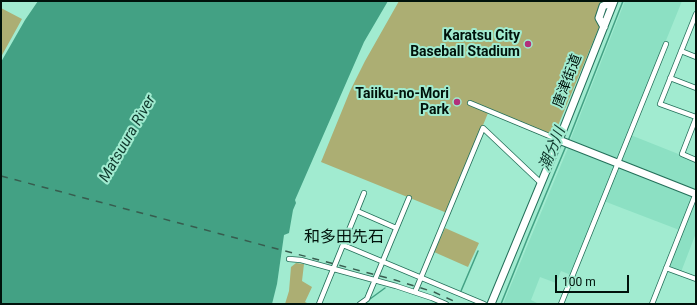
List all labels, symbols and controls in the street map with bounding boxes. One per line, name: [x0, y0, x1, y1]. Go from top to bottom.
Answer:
place label: Karatsu City Baseball Stadium: [410, 28, 520, 60]
marker: Karatsu City Baseball Stadium: [523, 39, 533, 49]
street label: 唐津街道: [550, 52, 586, 110]
place label: Taiiku-no-Mori Park: [355, 86, 449, 118]
water label: Matsuura River: [96, 92, 160, 186]
marker: Taiiku-no-Mori Park: [452, 97, 462, 107]
water label: 潮分川: [536, 125, 570, 173]
district label: 和多田先石: [304, 228, 384, 248]
scale bar: [557, 267, 631, 293]
text: 100 m: [562, 275, 596, 289]

